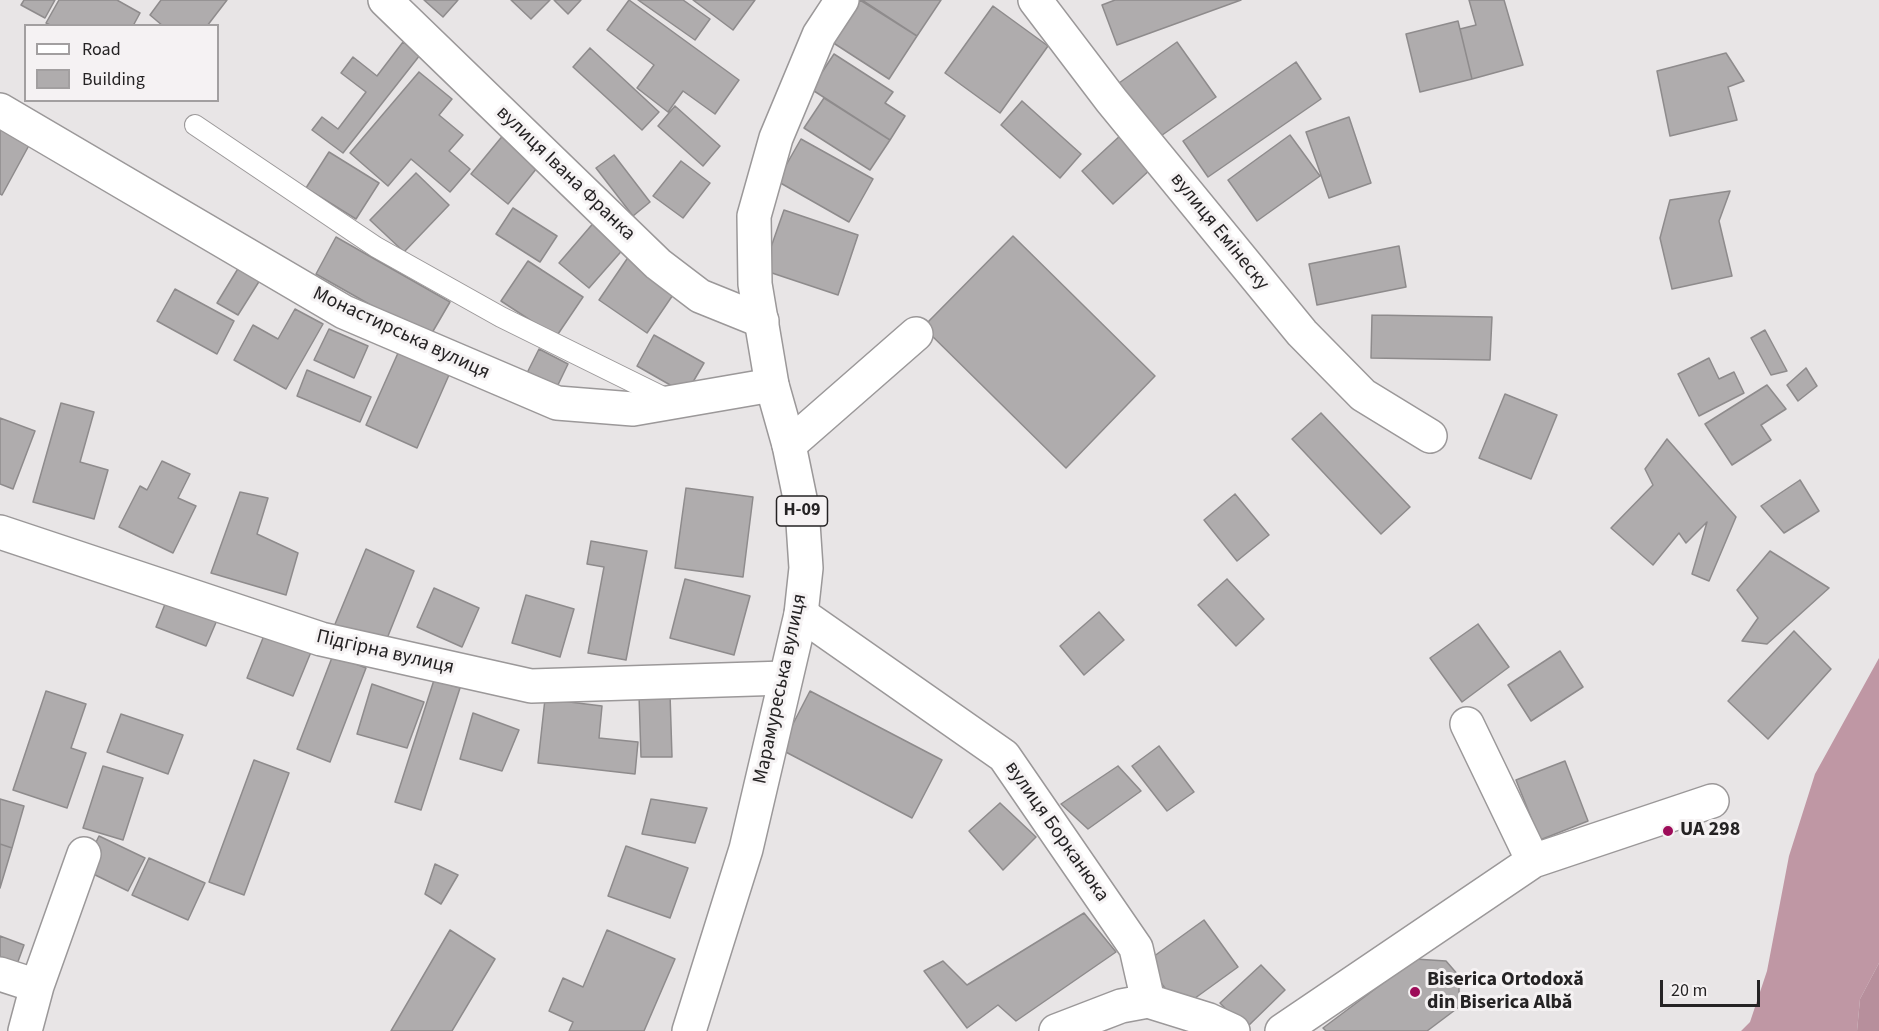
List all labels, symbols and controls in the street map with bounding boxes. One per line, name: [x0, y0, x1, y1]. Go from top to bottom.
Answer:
legend: [24, 24, 219, 102]
text: Road: [82, 37, 121, 62]
text: Building: [82, 67, 145, 92]
street label: вулиця Івана Франка: [490, 101, 640, 247]
street label: вулиця Емінеску: [1164, 168, 1274, 296]
street label: Монастирська вулиця: [309, 282, 493, 386]
road number: Н-09: [776, 496, 828, 526]
street label: Марамуреська вулиця: [749, 592, 813, 786]
street label: Підгірна вулиця: [314, 625, 456, 681]
street label: вулиця Борканюка: [999, 757, 1113, 907]
place label: UA 298: [1680, 819, 1740, 843]
marker: UA 298: [1661, 824, 1675, 838]
scale bar: [1663, 968, 1764, 1006]
place label: Biserica Ortodoxă din Biserica Albă: [1427, 969, 1584, 1016]
text: 20 m: [1671, 978, 1707, 1003]
marker: Biserica Ortodoxă din Biserica Albă: [1408, 985, 1422, 999]

